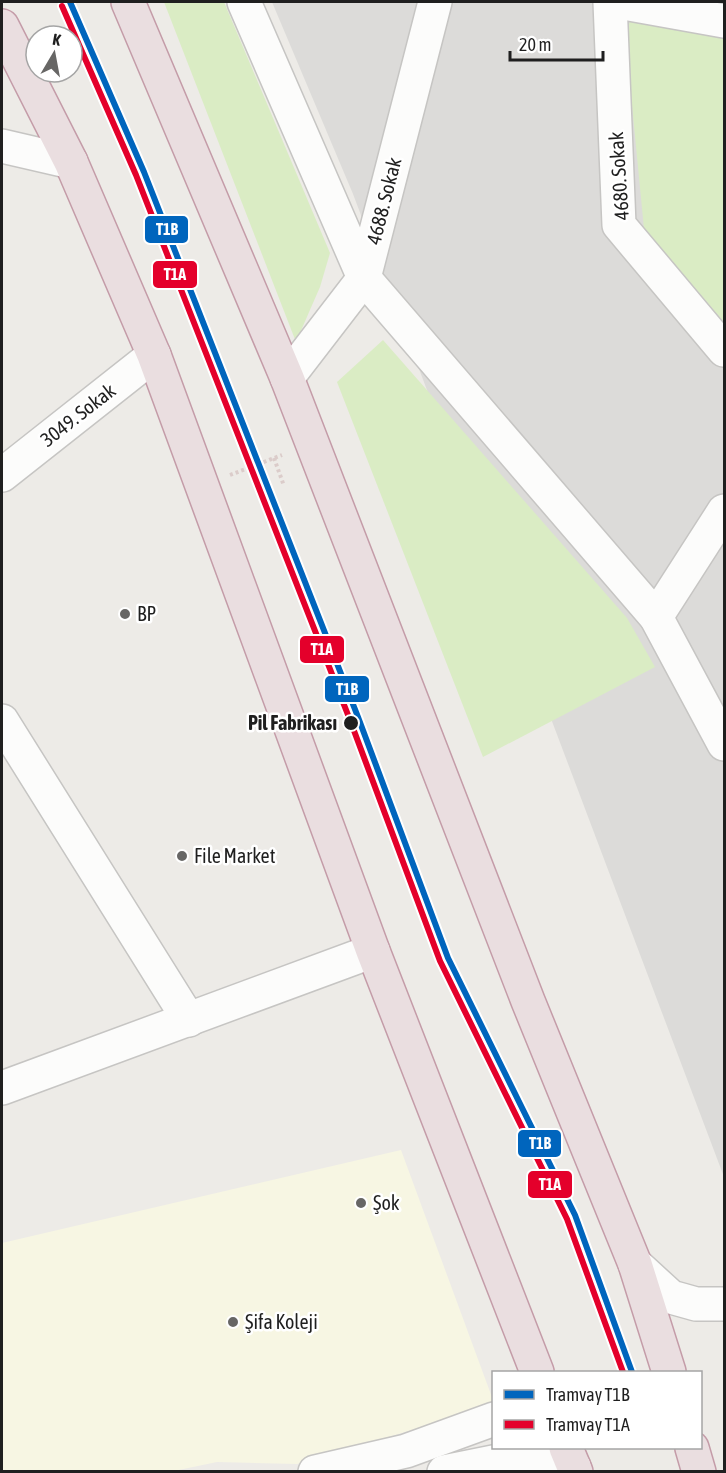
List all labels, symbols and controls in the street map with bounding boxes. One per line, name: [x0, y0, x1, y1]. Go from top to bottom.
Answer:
north arrow: [24, 24, 84, 84]
scale bar: [510, 24, 603, 62]
text: K: [51, 30, 62, 49]
text: 20 m: [519, 34, 551, 55]
street label: 4680. Sokak: [604, 131, 633, 221]
street label: 4688. Sokak: [362, 155, 405, 247]
line badge: T1B: [144, 215, 189, 244]
text: T1B: [156, 220, 178, 238]
line badge: T1A: [152, 260, 198, 289]
text: T1A: [164, 265, 186, 283]
street label: 3049. Sokak: [36, 378, 120, 451]
place label: BP: [137, 602, 156, 625]
marker: BP: [118, 607, 132, 621]
line badge: T1A: [299, 635, 345, 664]
text: T1A: [311, 640, 333, 658]
line badge: T1B: [324, 675, 370, 703]
text: T1B: [336, 680, 358, 698]
place label: Pil Fabrikası: [248, 711, 337, 734]
marker: Pil Fabrikası: [342, 714, 360, 732]
place label: File Market: [194, 844, 276, 867]
marker: File Market: [175, 849, 189, 863]
line badge: T1B: [517, 1129, 562, 1158]
text: T1B: [529, 1134, 551, 1152]
line badge: T1A: [527, 1170, 573, 1199]
text: T1A: [539, 1175, 561, 1193]
place label: Şok: [373, 1191, 400, 1214]
marker: Şok: [354, 1196, 368, 1210]
place label: Şifa Koleji: [245, 1310, 318, 1333]
marker: Şifa Koleji: [226, 1315, 240, 1329]
legend: [492, 1371, 702, 1449]
text: Tramvay T1B: [546, 1384, 630, 1405]
text: Tramvay T1A: [546, 1414, 630, 1435]

